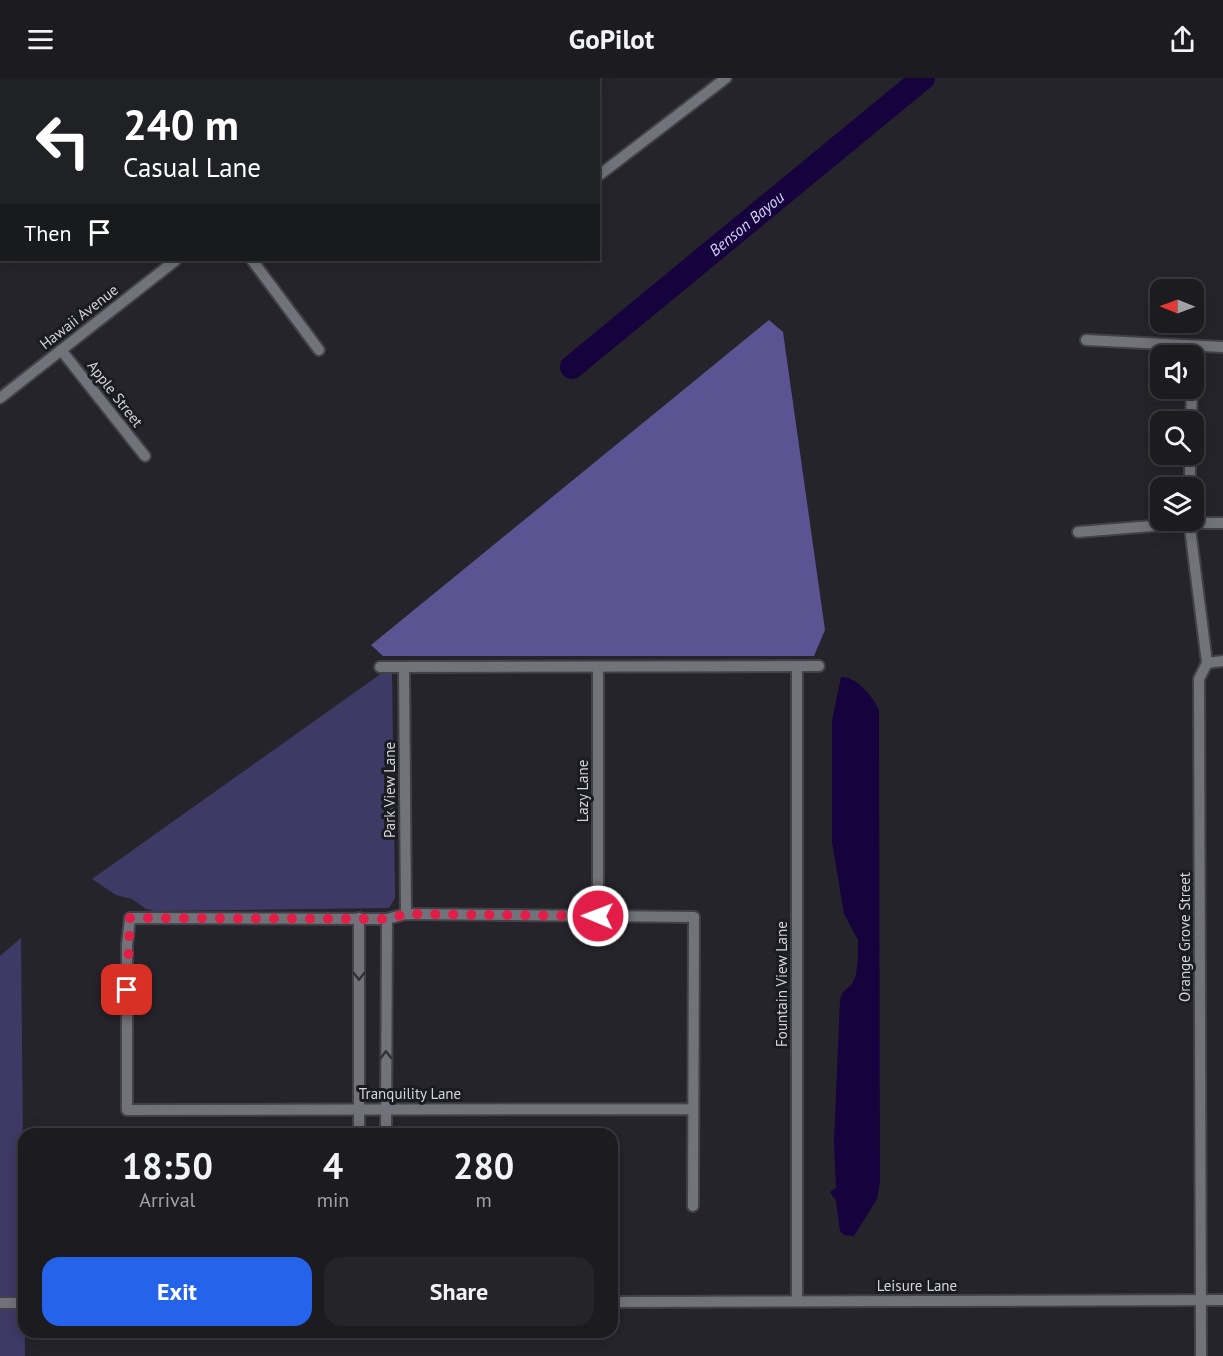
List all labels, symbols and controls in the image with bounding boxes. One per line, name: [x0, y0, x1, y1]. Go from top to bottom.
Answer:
text: GoPilot: [569, 22, 654, 56]
icon: menu: [24, 23, 57, 56]
icon: share: [1166, 23, 1199, 56]
text: 240 m: [123, 97, 239, 152]
icon: left: [24, 102, 102, 180]
text: Casual Lane: [123, 150, 261, 184]
water label: Benson Bayou: [705, 187, 788, 260]
icon: arrive: [83, 216, 116, 249]
text: Then: [24, 219, 71, 247]
north arrow: [1150, 279, 1204, 333]
map controls: [1150, 279, 1204, 531]
street label: Hawaii Avenue: [36, 280, 122, 353]
button: sound: [1150, 345, 1204, 399]
street label: Apple Street: [83, 357, 147, 431]
button: search: [1150, 411, 1204, 465]
button: layers: [1150, 477, 1204, 531]
street label: Park View Lane: [380, 742, 399, 838]
street label: Lazy Lane: [573, 760, 592, 822]
street label: Orange Grove Street: [1175, 872, 1194, 1002]
position arrow: [566, 884, 630, 948]
street label: Fountain View Lane: [772, 921, 791, 1047]
pin: [101, 964, 152, 1015]
one-way arrow: [353, 972, 365, 981]
icon: arrive: [110, 973, 143, 1006]
one-way arrow: [380, 1050, 392, 1059]
street label: Tranquility Lane: [359, 1084, 461, 1103]
text: 18:50: [122, 1142, 213, 1189]
text: 4: [323, 1142, 343, 1189]
text: 280: [453, 1142, 514, 1189]
text: Arrival: [139, 1187, 195, 1213]
text: min: [317, 1187, 349, 1213]
text: m: [476, 1187, 492, 1213]
button: Exit: [42, 1257, 312, 1326]
button: Share: [324, 1257, 594, 1326]
street label: Leisure Lane: [877, 1276, 957, 1295]

